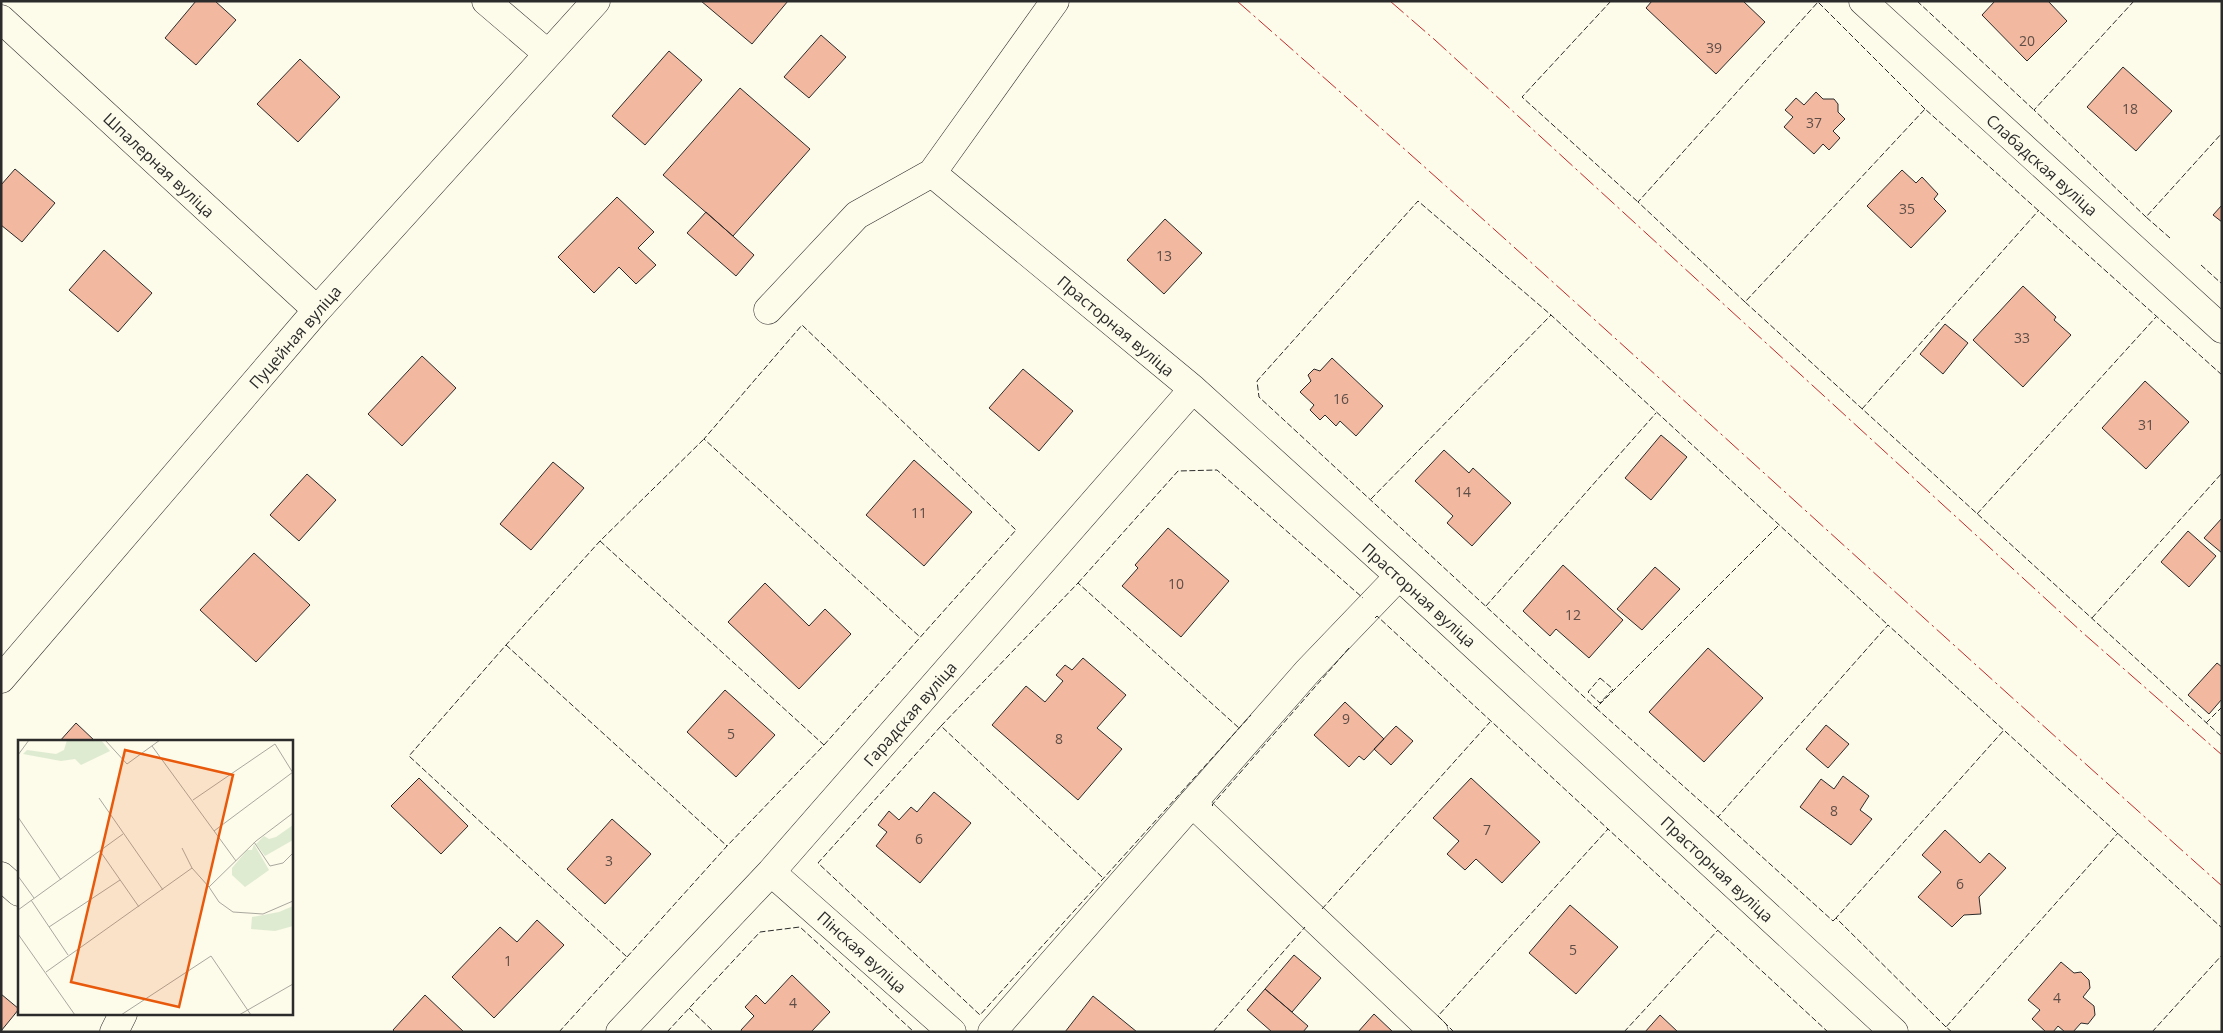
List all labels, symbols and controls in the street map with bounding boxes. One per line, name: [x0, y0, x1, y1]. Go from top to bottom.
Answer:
house number: 20: [2019, 31, 2035, 50]
house number: 39: [1706, 38, 1722, 57]
house number: 18: [2122, 99, 2138, 118]
street label: Шпалерная вуліца: [99, 108, 219, 222]
street label: Слабадская вуліца: [1982, 109, 2102, 221]
house number: 37: [1806, 113, 1822, 132]
house number: 35: [1899, 199, 1915, 218]
house number: 13: [1156, 246, 1172, 265]
street label: Прасторная вуліца: [1053, 271, 1179, 381]
street label: Пуцейная вуліца: [244, 281, 346, 393]
house number: 33: [2014, 328, 2030, 347]
house number: 16: [1333, 389, 1349, 408]
house number: 31: [2138, 415, 2154, 434]
house number: 14: [1455, 482, 1471, 501]
house number: 11: [911, 503, 927, 522]
street label: Прасторная вуліца: [1357, 538, 1481, 652]
house number: 10: [1168, 574, 1184, 593]
house number: 12: [1565, 605, 1581, 624]
street label: Гарадская вуліца: [858, 657, 962, 771]
house number: 9: [1342, 709, 1350, 728]
house number: 5: [727, 724, 735, 743]
house number: 8: [1055, 729, 1063, 748]
inset map: [18, 740, 292, 1016]
house number: 8: [1830, 801, 1838, 820]
street label: Прасторная вуліца: [1656, 811, 1778, 927]
house number: 7: [1483, 820, 1491, 839]
house number: 6: [915, 829, 923, 848]
house number: 3: [605, 851, 613, 870]
house number: 6: [1956, 874, 1964, 893]
street label: Пінская вуліца: [813, 906, 911, 998]
house number: 5: [1569, 940, 1577, 959]
house number: 1: [504, 951, 512, 970]
house number: 4: [2053, 988, 2061, 1007]
house number: 4: [789, 993, 797, 1012]

